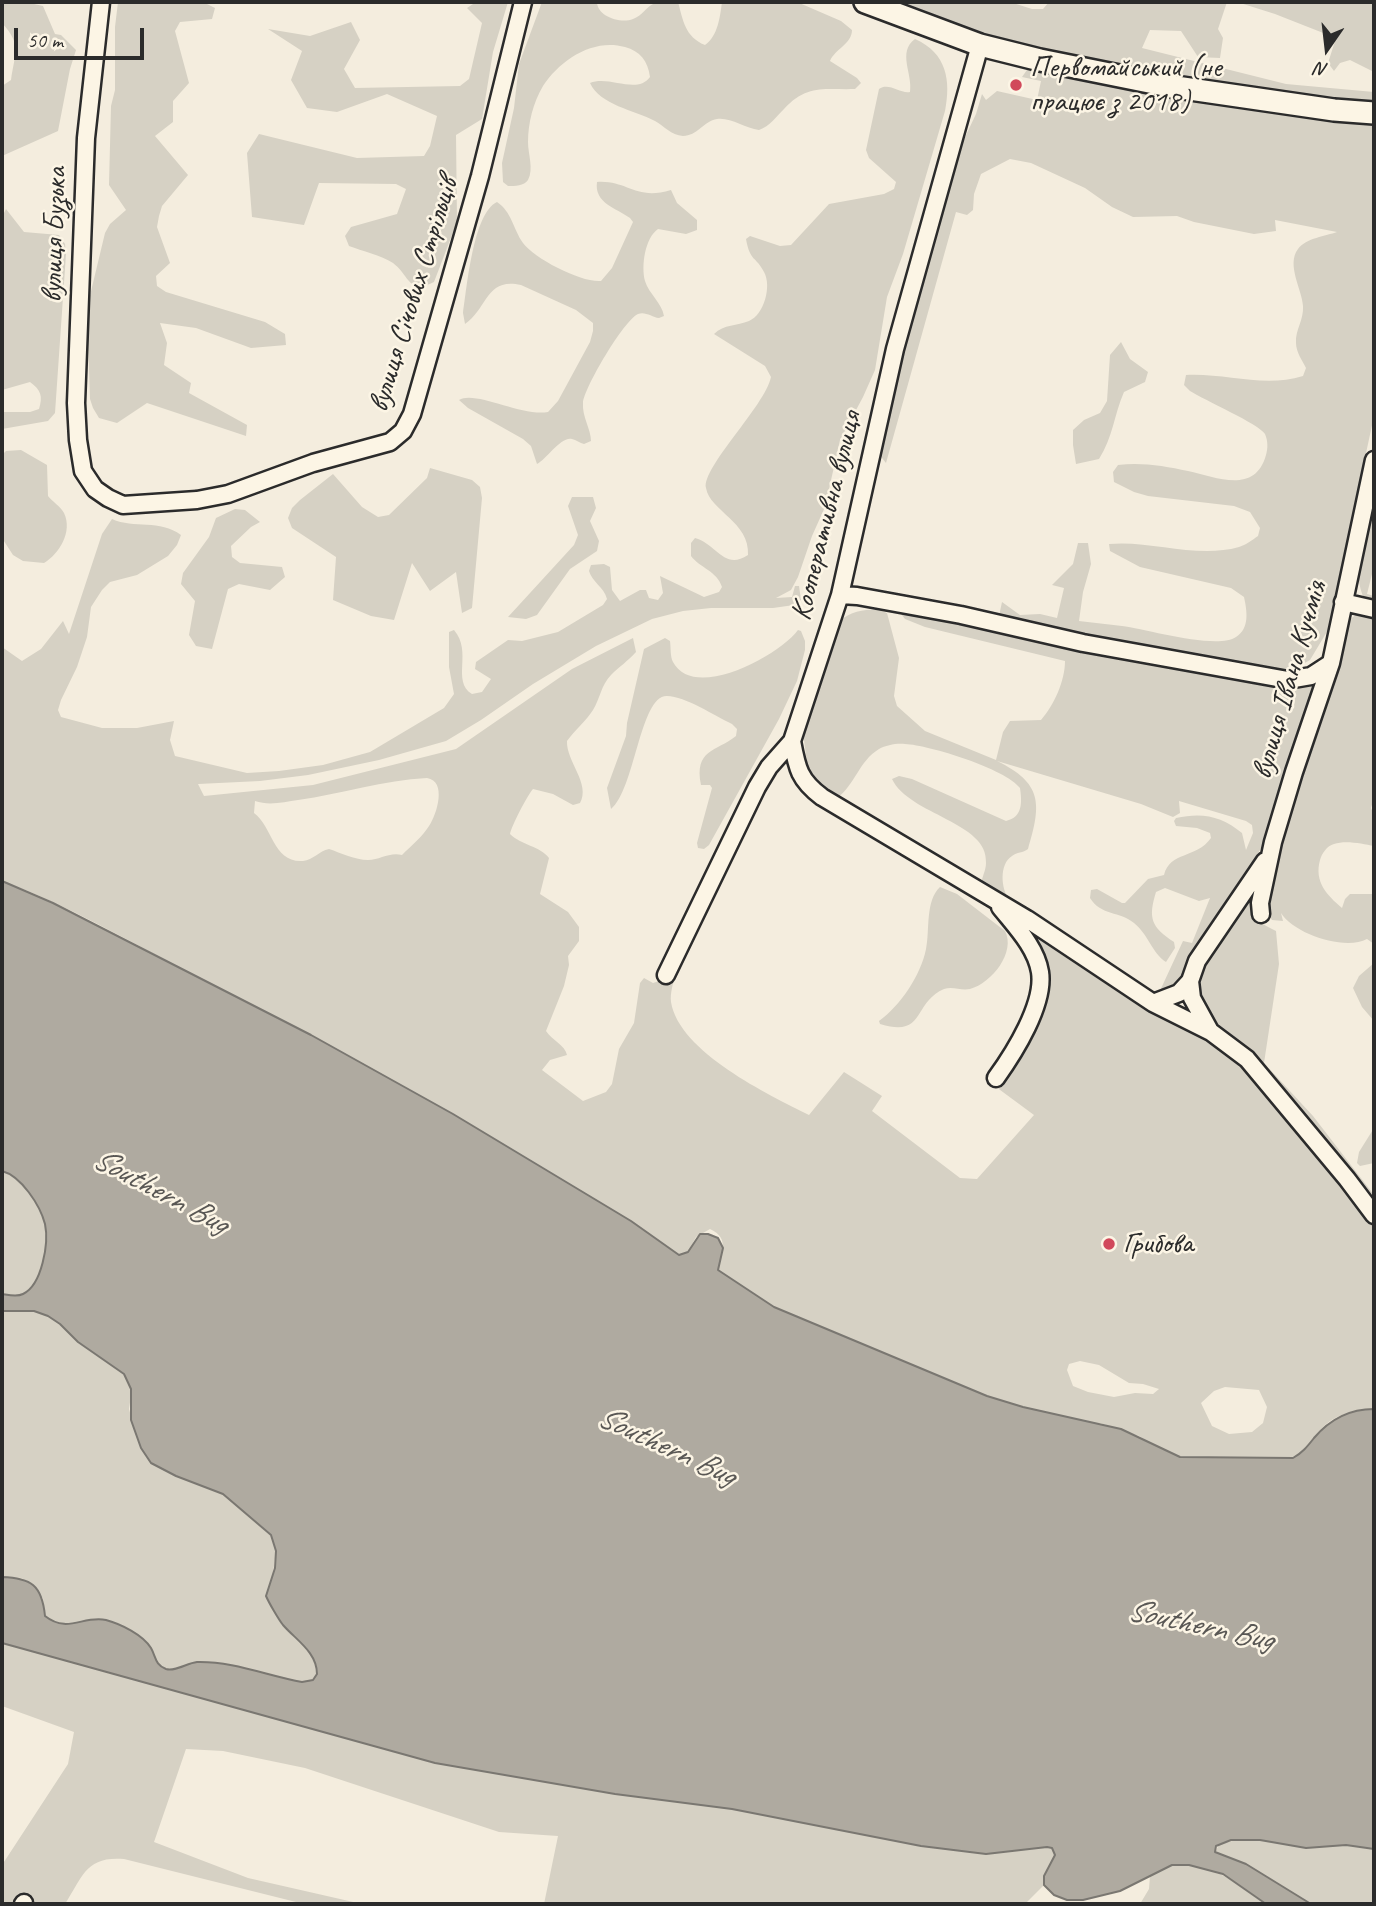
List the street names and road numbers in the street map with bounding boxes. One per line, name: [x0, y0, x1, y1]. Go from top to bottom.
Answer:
street label: вулиця Бузька: [35, 167, 75, 303]
street label: вулиця Січових Стрільців: [361, 174, 467, 416]
street label: Кооперативна вулиця: [784, 408, 870, 624]
street label: вулиця Івана Кучмія: [1245, 577, 1335, 783]

